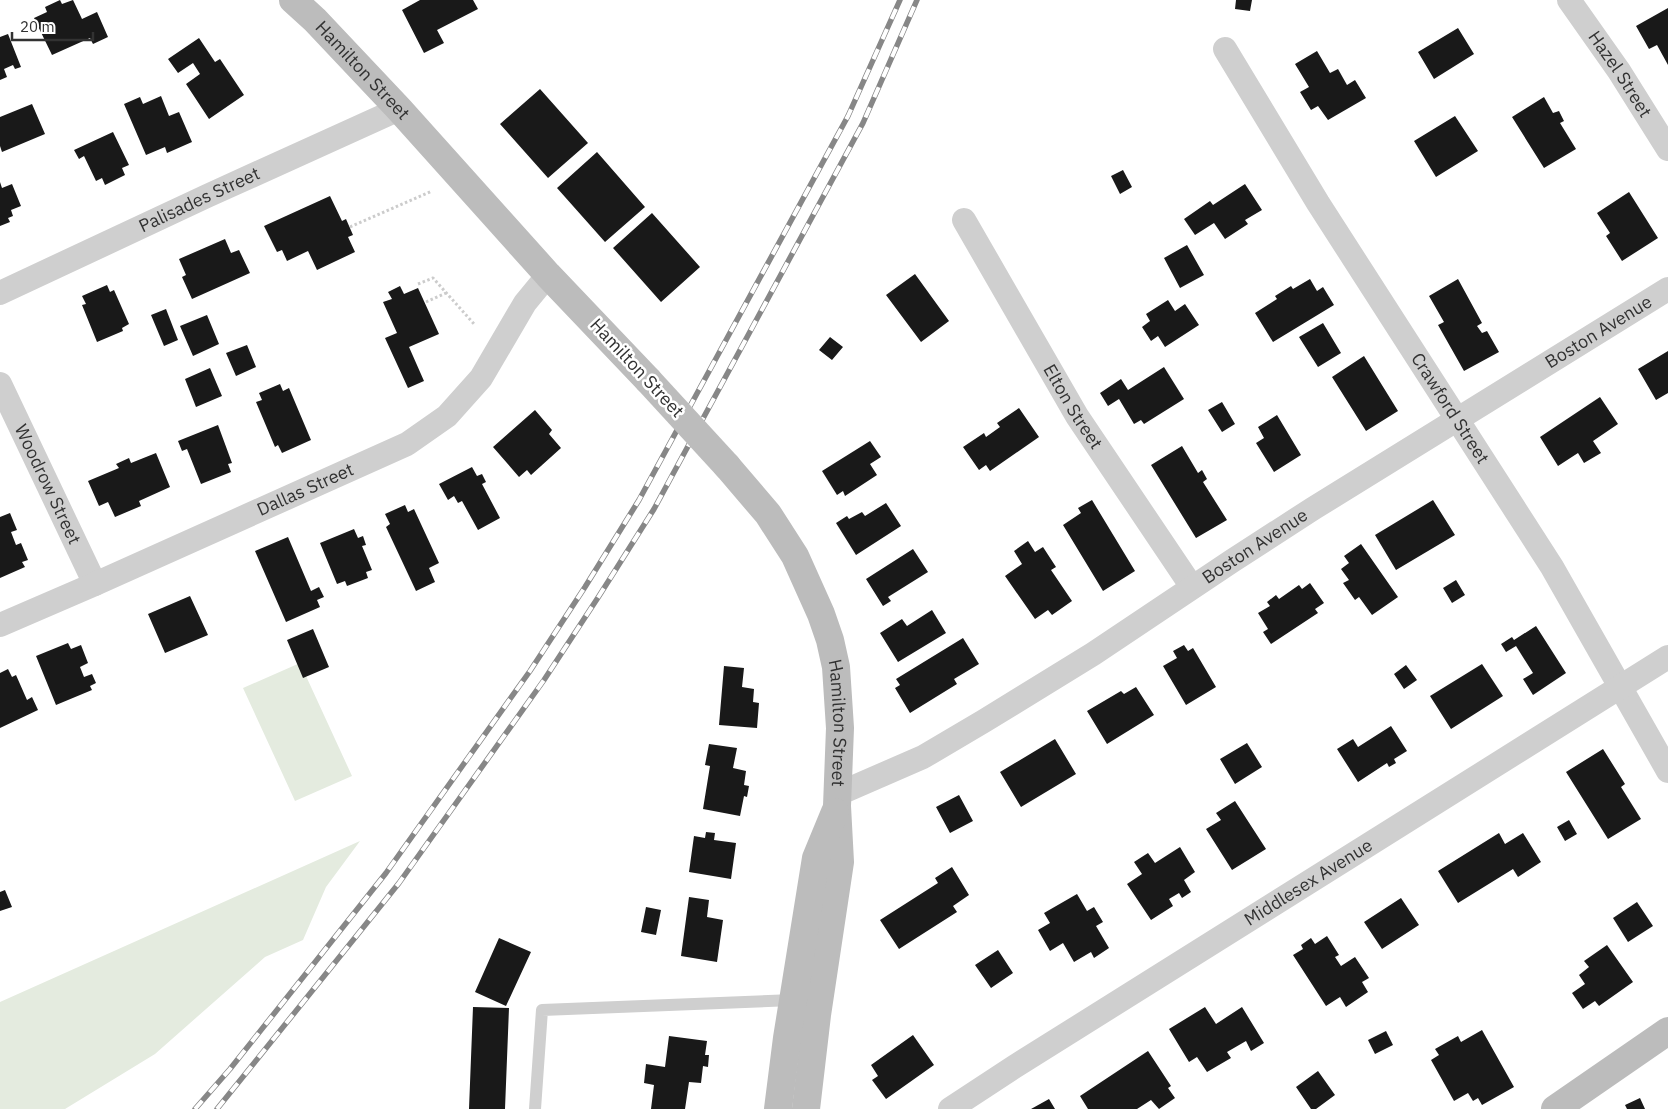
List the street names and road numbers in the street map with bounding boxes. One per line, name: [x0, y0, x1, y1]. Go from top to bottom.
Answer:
street label: Hamilton Street: [311, 16, 415, 124]
street label: Hazel Street: [1583, 26, 1657, 121]
street label: Palisades Street: [135, 162, 263, 237]
street label: Boston Avenue: [1541, 290, 1656, 373]
street label: Hamilton Street: [585, 313, 689, 422]
street label: Crawford Street: [1406, 348, 1495, 468]
street label: Elton Street: [1038, 360, 1108, 453]
street label: Woodrow Street: [10, 420, 86, 548]
street label: Dallas Street: [253, 457, 357, 521]
street label: Boston Avenue: [1198, 503, 1312, 589]
street label: Hamilton Street: [824, 657, 852, 787]
street label: Middlesex Avenue: [1240, 833, 1377, 931]

